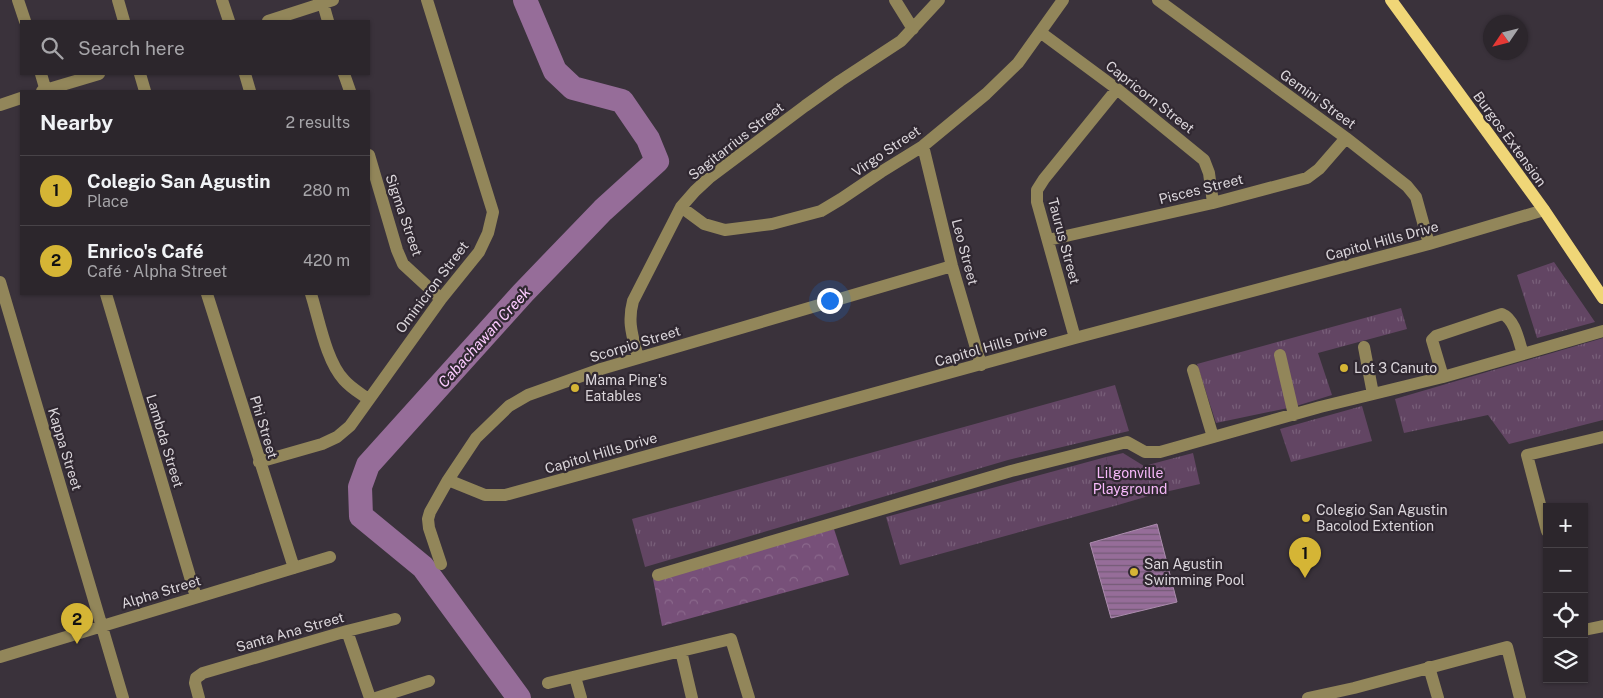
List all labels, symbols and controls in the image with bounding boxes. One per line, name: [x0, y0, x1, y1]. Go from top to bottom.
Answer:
north arrow: [1483, 15, 1528, 60]
search box: [20, 20, 370, 75]
icon: search: [38, 34, 66, 62]
text: Search here: [78, 37, 185, 59]
street label: Capricorn Street: [1103, 57, 1197, 137]
street label: Gemini Street: [1277, 66, 1359, 132]
street label: Burgos Extension: [1470, 88, 1550, 190]
street label: Sagitarrius Street: [685, 99, 787, 183]
text: Nearby: [40, 110, 113, 135]
text: 2 results: [285, 113, 350, 132]
street label: Virgo Street: [849, 122, 923, 180]
text: Colegio San Agustin: [87, 170, 271, 192]
street label: Pisces Street: [1157, 171, 1245, 207]
street label: Sigma Street: [382, 172, 426, 258]
text: 1: [53, 181, 59, 200]
text: 280 m: [303, 181, 350, 200]
text: Place: [87, 192, 129, 211]
street label: Taurus Street: [1045, 196, 1083, 286]
street label: Leo Street: [948, 217, 982, 287]
street label: Capitol Hills Drive: [1324, 218, 1440, 264]
street label: Ominicron Street: [392, 238, 472, 336]
text: Enrico's Café: [87, 240, 204, 262]
text: 2: [51, 251, 61, 270]
text: 420 m: [303, 251, 350, 270]
text: Café · Alpha Street: [87, 262, 227, 281]
water label: Cabachawan Creek: [434, 283, 534, 391]
your location: [817, 288, 843, 314]
street label: Capitol Hills Drive: [933, 322, 1049, 370]
street label: Scorpio Street: [588, 323, 682, 365]
place label: Lot 3 Canuto: [1354, 360, 1437, 376]
marker: Lot 3 Canuto: [1338, 362, 1350, 374]
place label: Mama Ping's Eatables: [585, 372, 667, 404]
marker: Mama Ping's Eatables: [569, 382, 581, 394]
street label: Lambda Street: [143, 393, 187, 489]
street label: Phi Street: [247, 394, 281, 460]
street label: Kappa Street: [45, 406, 85, 492]
street label: Capitol Hills Drive: [543, 429, 659, 477]
park label: Lilgonville Playground: [1093, 465, 1167, 497]
place label: Colegio San Agustin Bacolod Extention: [1316, 502, 1448, 534]
map controls: [1543, 503, 1588, 683]
button: +: [1543, 503, 1588, 548]
marker: Colegio San Agustin Bacolod Extention: [1300, 512, 1312, 524]
pin: 1: [1289, 537, 1321, 578]
button: −: [1543, 548, 1588, 593]
place label: San Agustin Swimming Pool: [1144, 556, 1245, 588]
marker: San Agustin Swimming Pool: [1128, 566, 1140, 578]
street label: Alpha Street: [119, 572, 203, 612]
button: locate: [1543, 593, 1588, 638]
pin: 2: [61, 603, 93, 644]
street label: Santa Ana Street: [234, 609, 346, 655]
button: layers: [1543, 638, 1588, 683]

